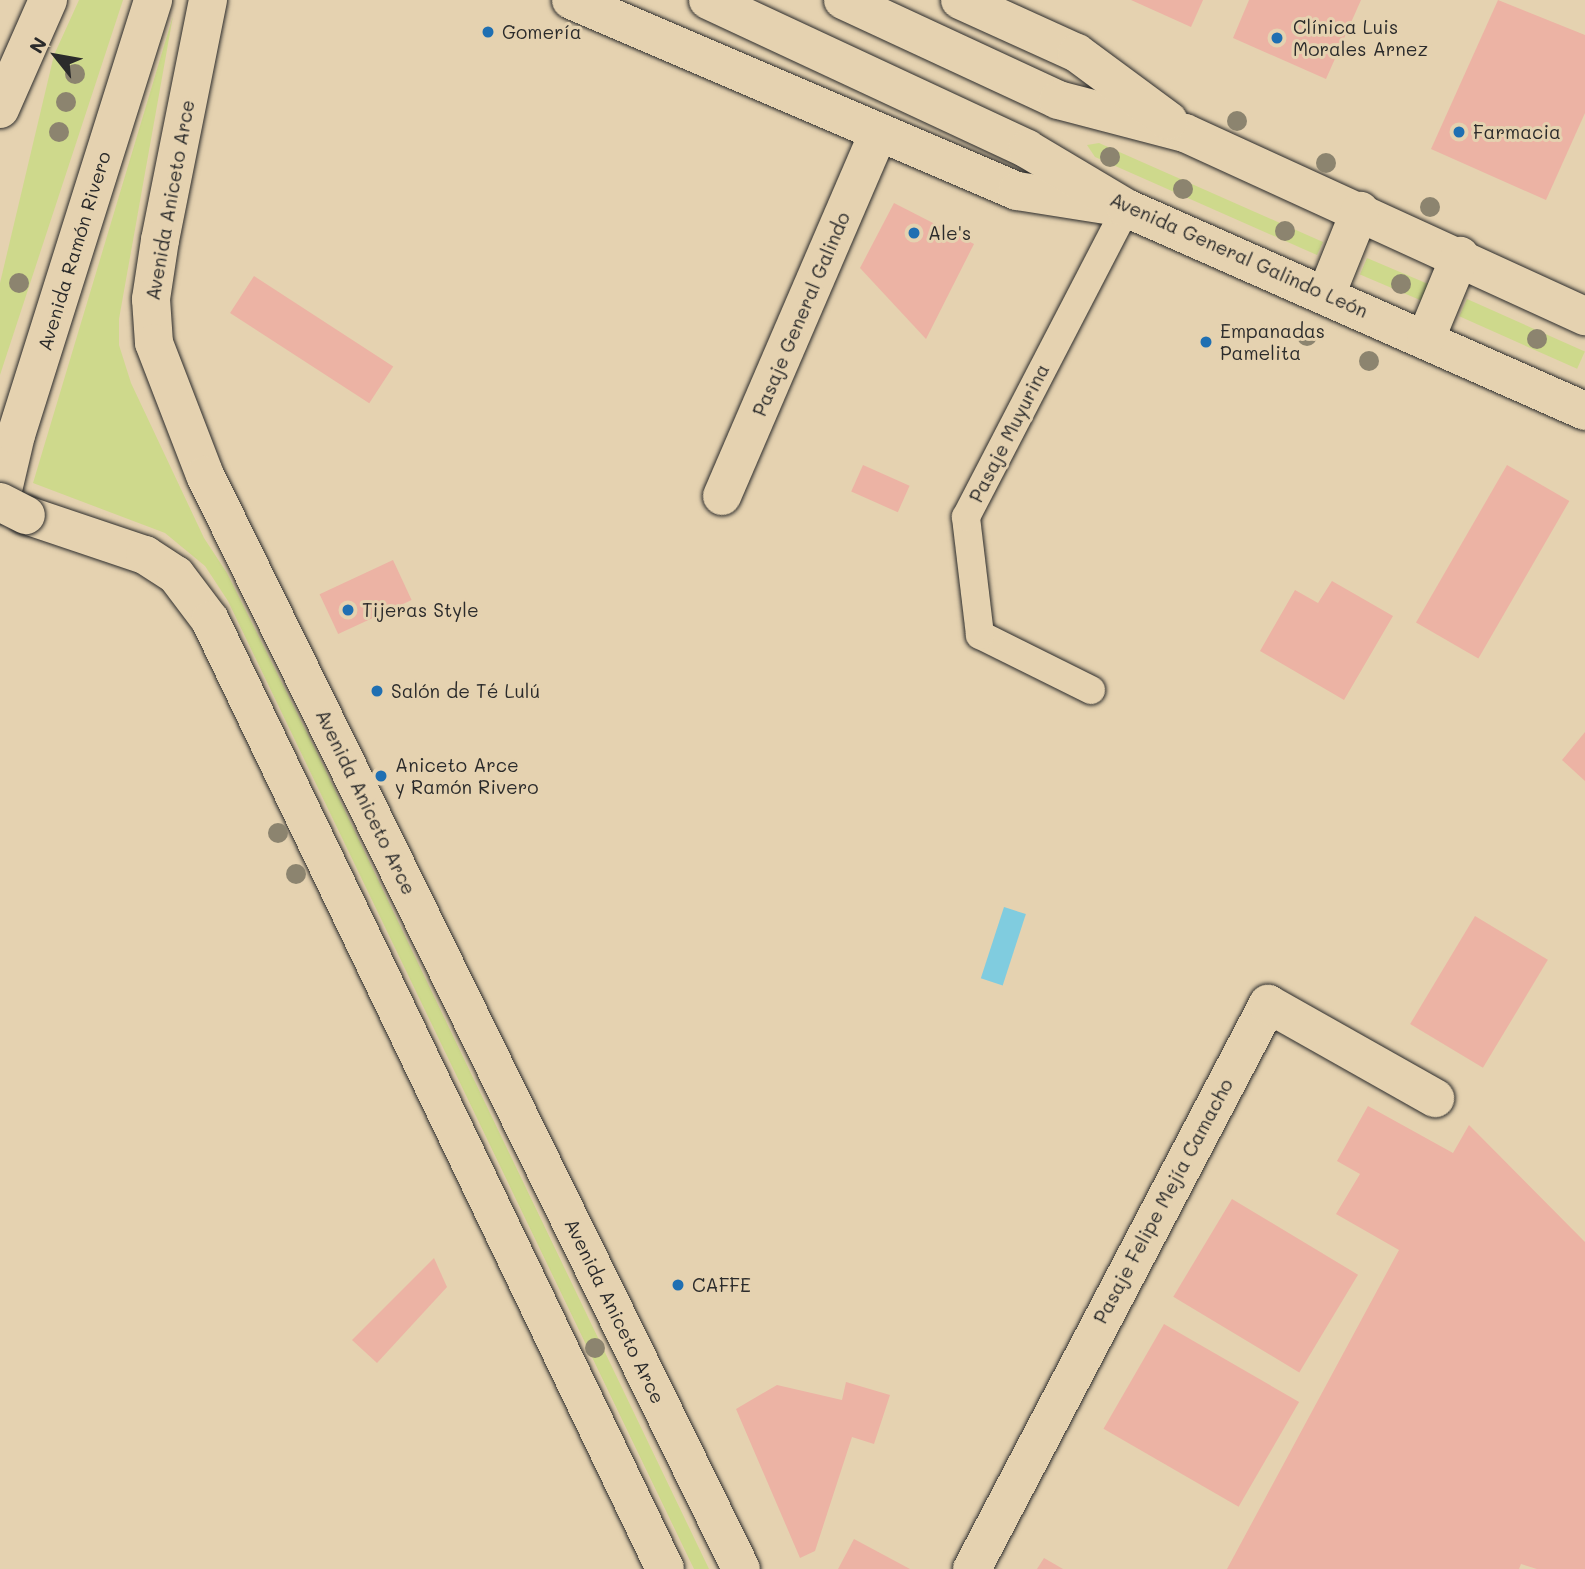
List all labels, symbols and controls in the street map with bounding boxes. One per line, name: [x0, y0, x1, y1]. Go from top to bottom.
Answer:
place label: Clínica Luis Morales Arnez: [1293, 16, 1428, 60]
north arrow: [21, 21, 91, 91]
place label: Gomería: [502, 21, 582, 43]
marker: Gomería: [480, 24, 496, 40]
marker: Clínica Luis Morales Arnez: [1267, 28, 1287, 48]
text: N: [23, 32, 52, 58]
street label: Avenida Aniceto Arce: [141, 98, 199, 302]
place label: Farmacia: [1473, 121, 1561, 143]
marker: Farmacia: [1451, 124, 1467, 140]
street label: Avenida Ramón Rivero: [33, 149, 115, 353]
street label: Avenida General Galindo León: [1107, 188, 1371, 322]
street label: Pasaje General Galindo: [748, 209, 854, 419]
place label: Ale's: [928, 222, 971, 244]
marker: Ale's: [906, 225, 922, 241]
place label: Empanadas Pamelita: [1220, 320, 1325, 364]
marker: Empanadas Pamelita: [1198, 334, 1214, 350]
street label: Pasaje Muyurina: [964, 360, 1054, 506]
place label: Tijeras Style: [362, 599, 479, 621]
marker: Tijeras Style: [340, 602, 356, 618]
place label: Salón de Té Lulú: [391, 680, 540, 702]
marker: Salón de Té Lulú: [369, 683, 385, 699]
street label: Avenida Aniceto Arce: [311, 706, 421, 898]
place label: Aniceto Arce y Ramón Rivero: [395, 754, 539, 798]
marker: Aniceto Arce y Ramón Rivero: [373, 768, 389, 784]
street label: Pasaje Felipe Mejía Camacho: [1089, 1075, 1237, 1327]
street label: Avenida Aniceto Arce: [560, 1215, 670, 1407]
place label: CAFFE: [692, 1274, 751, 1296]
marker: CAFFE: [670, 1277, 686, 1293]

